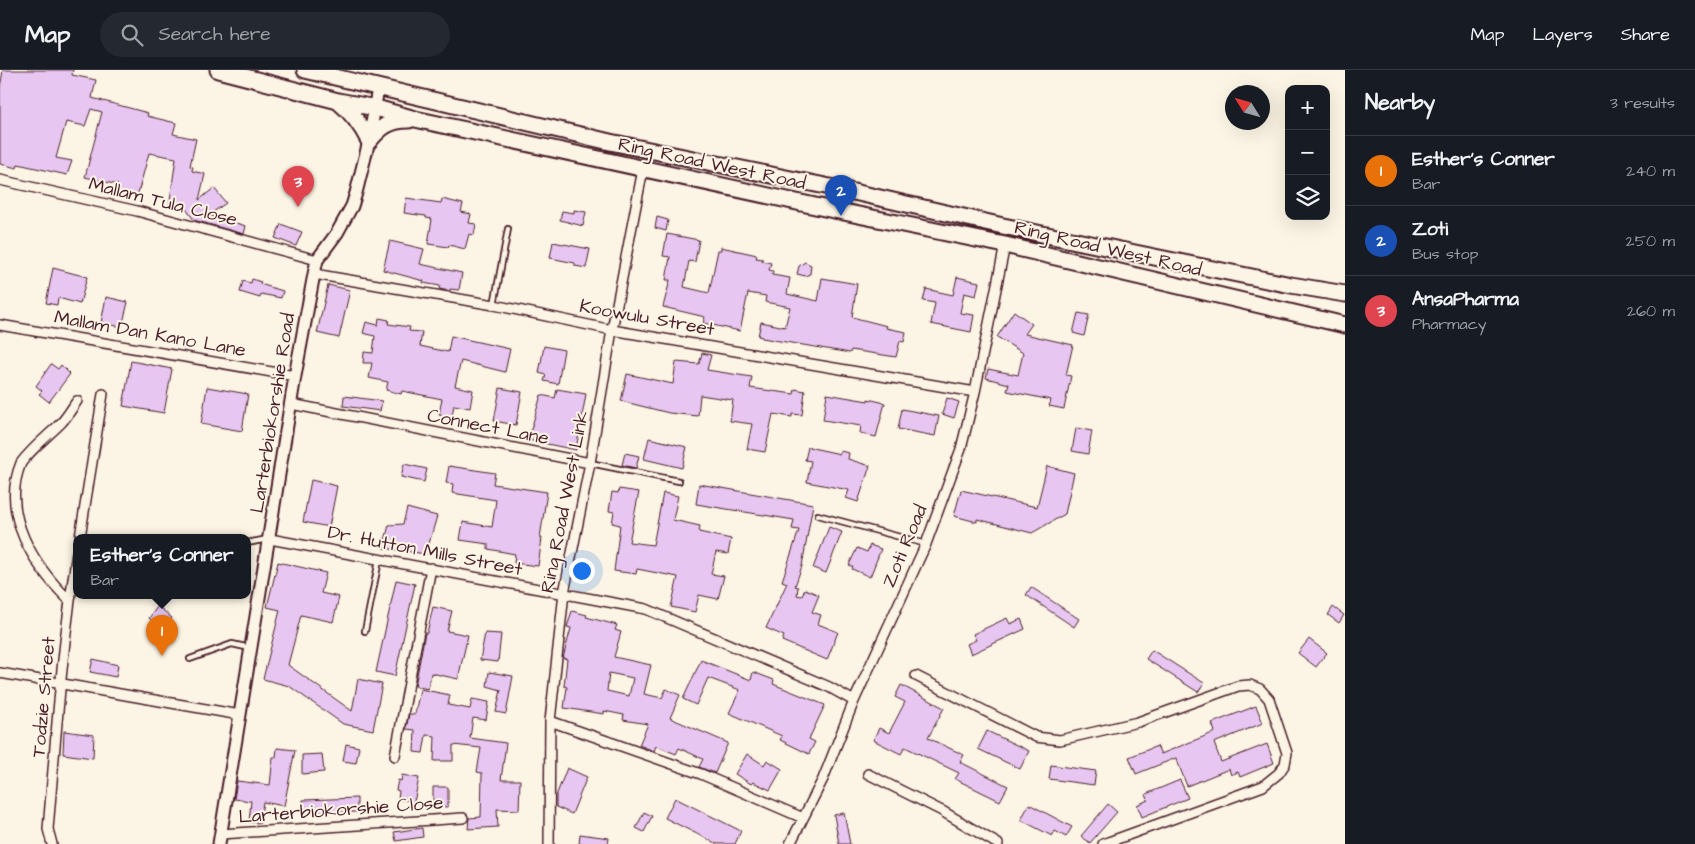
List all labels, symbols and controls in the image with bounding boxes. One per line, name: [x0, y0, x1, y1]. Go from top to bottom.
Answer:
search box: [100, 12, 450, 57]
text: Map: [25, 18, 70, 52]
icon: search: [118, 21, 146, 49]
text: Search here: [158, 21, 271, 48]
text: Map: [1470, 22, 1504, 47]
text: Layers: [1532, 22, 1593, 47]
text: Share: [1621, 22, 1670, 47]
north arrow: [1225, 85, 1270, 130]
map controls: [1285, 85, 1330, 220]
button: +: [1285, 85, 1330, 130]
text: Nearby: [1365, 88, 1435, 117]
text: 3 results: [1610, 92, 1675, 114]
button: −: [1285, 130, 1330, 175]
street label: Ring Road West Road: [615, 131, 809, 198]
text: Esther's Conner: [1412, 146, 1555, 173]
text: 1: [1380, 160, 1382, 182]
text: 240 m: [1626, 160, 1675, 182]
pin: 3: [282, 166, 314, 207]
street label: Mallam Tula Close: [86, 170, 240, 234]
text: Bar: [1412, 173, 1440, 195]
pin: 2: [825, 175, 857, 216]
button: layers: [1285, 175, 1330, 220]
street label: Ring Road West Road: [1012, 214, 1204, 285]
text: Zoti: [1412, 216, 1448, 243]
text: 2: [1376, 230, 1386, 252]
text: 250 m: [1626, 230, 1675, 252]
text: Bus stop: [1412, 243, 1478, 265]
text: AnsaPharma: [1412, 286, 1519, 313]
street label: Koowulu Street: [577, 293, 717, 343]
text: 3: [1377, 300, 1385, 322]
text: 260 m: [1627, 300, 1675, 322]
street label: Mallam Dan Kano Lane: [52, 304, 248, 364]
street label: Larterbiokorshie Road: [244, 311, 302, 515]
text: Pharmacy: [1412, 313, 1487, 335]
street label: Connect Lane: [425, 402, 551, 452]
street label: Ring Road West Link: [534, 408, 597, 595]
street label: Zoti Road: [875, 500, 935, 592]
street label: Dr. Hutton Mills Street: [325, 519, 525, 583]
popup: [73, 534, 251, 599]
text: Esther's Conner: [91, 542, 233, 569]
your location: [569, 558, 595, 584]
text: Bar: [91, 569, 119, 591]
pin: 1: [146, 615, 178, 656]
street label: Todzie Street: [25, 635, 63, 758]
street label: Larterbiokorshie Close: [238, 789, 444, 831]

